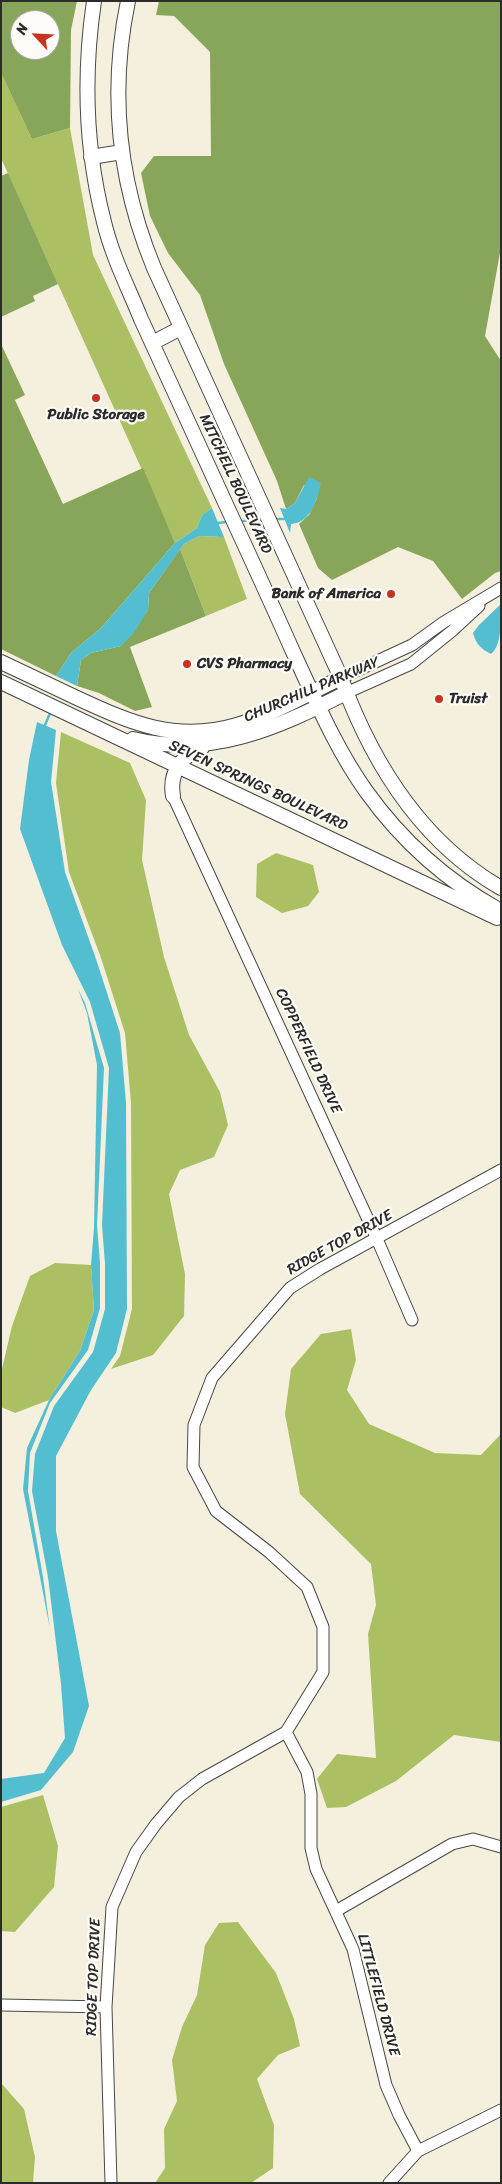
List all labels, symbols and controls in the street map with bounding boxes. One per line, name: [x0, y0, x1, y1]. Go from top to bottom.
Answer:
north arrow: [10, 10, 60, 60]
text: N: [8, 19, 35, 39]
marker: Public Storage: [90, 392, 102, 404]
place label: Public Storage: [47, 406, 145, 424]
street label: MITCHELL BOULEVARD: [195, 411, 275, 557]
place label: Bank of America: [272, 585, 381, 603]
marker: Bank of America: [385, 588, 397, 600]
street label: CHURCHILL PARKWAY: [242, 653, 382, 727]
place label: CVS Pharmacy: [197, 655, 292, 673]
marker: CVS Pharmacy: [181, 658, 193, 670]
place label: Truist: [449, 690, 487, 708]
marker: Truist: [433, 693, 445, 705]
street label: SEVEN SPRINGS BOULEVARD: [166, 737, 350, 835]
street label: COPPERFIELD DRIVE: [271, 986, 345, 1116]
street label: RIDGE TOP DRIVE: [284, 1207, 396, 1279]
street label: RIDGE TOP DRIVE: [83, 1918, 105, 2036]
street label: LITTLEFIELD DRIVE: [353, 1932, 403, 2058]

